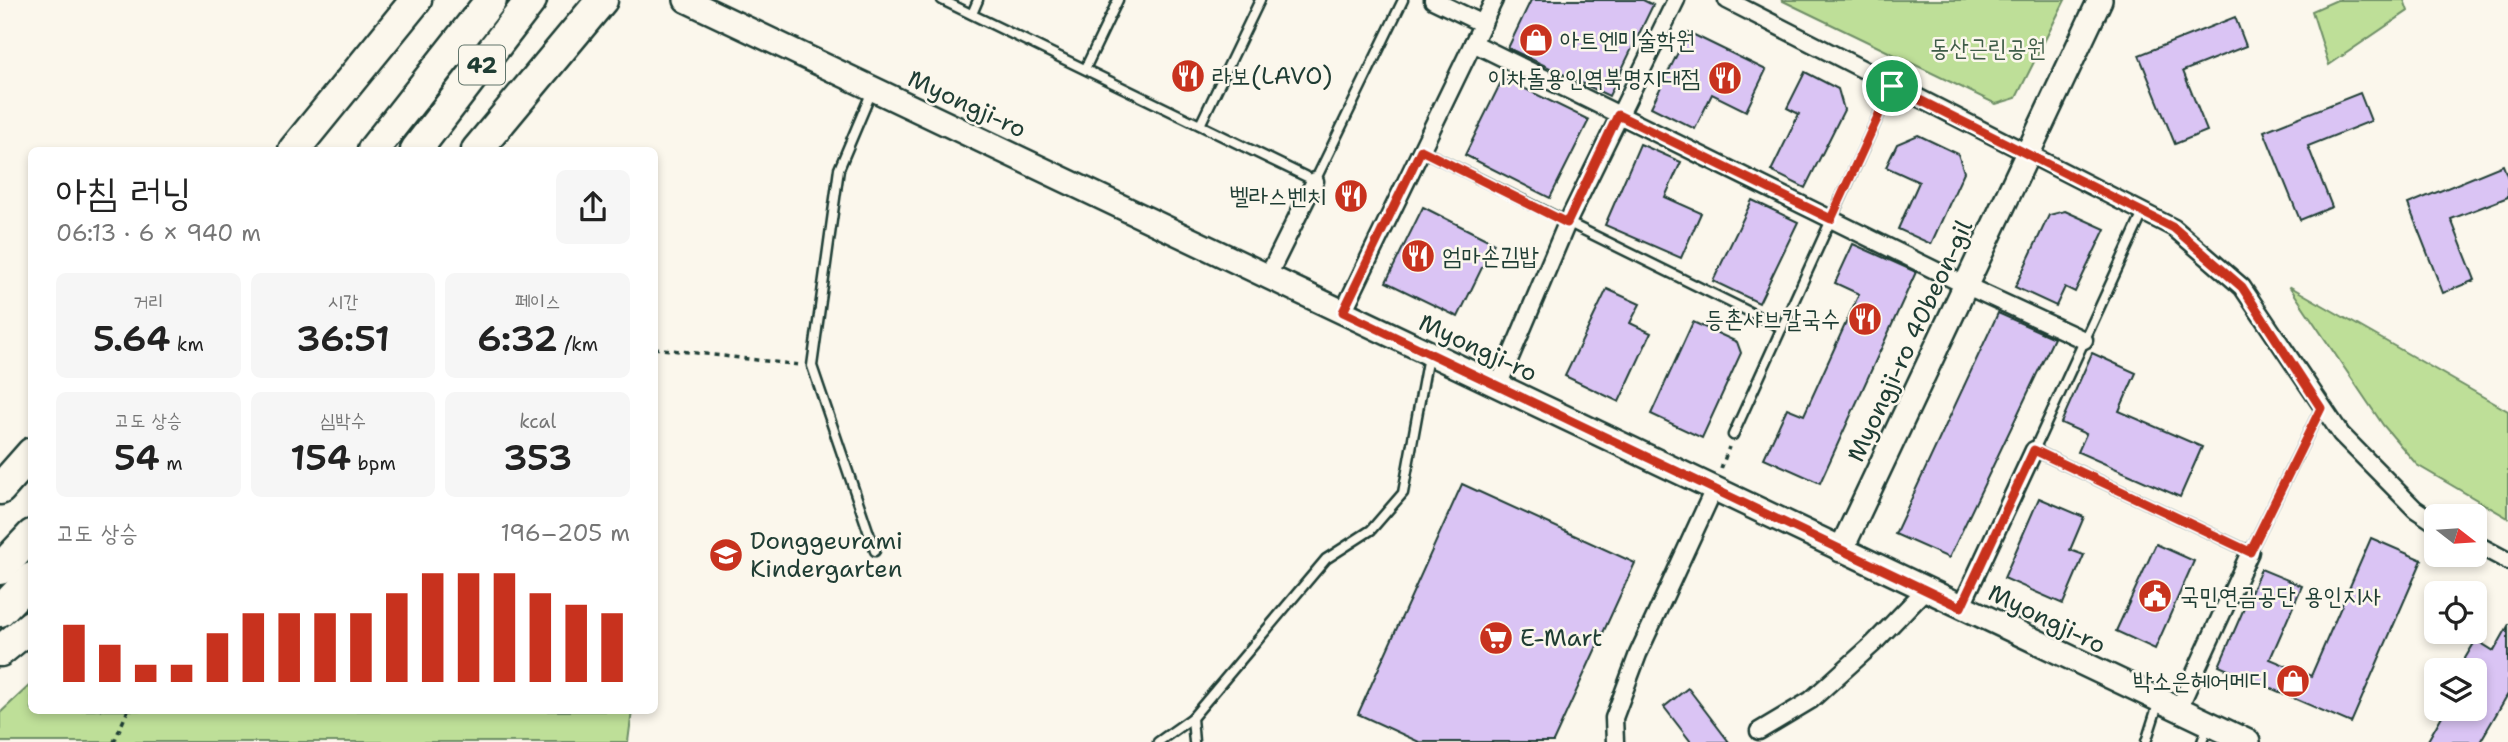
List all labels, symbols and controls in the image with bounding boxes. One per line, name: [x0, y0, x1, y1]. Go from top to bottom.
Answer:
shop icon: 아트엔미술학원: [1517, 21, 1555, 59]
place label: 아트엔미술학원: [1560, 24, 1695, 56]
park label: 동산근린공원: [1930, 32, 2046, 64]
road number: 42: [459, 46, 505, 85]
pin: [1862, 56, 1922, 116]
restaurant icon: 라보(LAVO): [1169, 57, 1207, 95]
restaurant icon: 이차돌용인역북명지대점: [1706, 59, 1744, 97]
place label: 라보(LAVO): [1212, 60, 1332, 92]
place label: 이차돌용인역북명지대점: [1488, 62, 1700, 94]
street label: Myongji-ro: [903, 63, 1031, 145]
icon: arrive: [1873, 67, 1911, 105]
text: 아침 러닝: [56, 166, 191, 217]
button: share: [556, 170, 630, 244]
restaurant icon: 벨라스벤치: [1332, 177, 1370, 215]
place label: 벨라스벤치: [1229, 180, 1326, 212]
street label: Myongji-ro 40beon-gil: [1840, 214, 1981, 467]
text: 06:13 · 6 × 940 m: [56, 218, 261, 248]
restaurant icon: 엄마손김밥: [1399, 237, 1437, 275]
place label: 엄마손김밥: [1442, 240, 1539, 272]
text: 거리: [133, 289, 164, 314]
text: 시간: [328, 289, 358, 314]
text: 페이스: [515, 289, 561, 314]
restaurant icon: 등촌샤브칼국수: [1846, 300, 1884, 338]
place label: 등촌샤브칼국수: [1705, 303, 1840, 335]
street label: Myongji-ro: [1414, 307, 1542, 389]
text: 5.64: [93, 315, 170, 362]
text: 36:51: [296, 315, 390, 362]
text: 6:32: [477, 315, 558, 362]
text: km: [170, 332, 204, 357]
text: /km: [558, 332, 598, 357]
text: 고도 상승: [115, 408, 182, 433]
text: 심박수: [320, 408, 366, 433]
text: kcal: [519, 409, 556, 434]
text: 54: [114, 434, 160, 481]
text: 154: [290, 434, 351, 481]
text: 353: [503, 434, 572, 481]
text: m: [160, 451, 183, 476]
text: bpm: [351, 451, 396, 476]
north arrow: [2424, 504, 2487, 567]
map controls: [2424, 504, 2487, 721]
text: 고도 상승: [56, 518, 138, 548]
text: 196–205 m: [501, 518, 630, 548]
place label: Donggeurami Kindergarten: [750, 525, 903, 585]
school or university icon: Donggeurami Kindergarten: [707, 536, 745, 574]
street label: Myongji-ro: [1983, 577, 2111, 661]
public building icon: 국민연금공단 용인지사: [2136, 577, 2174, 615]
place label: 국민연금공단 용인지사: [2180, 580, 2381, 612]
button: locate: [2424, 581, 2487, 644]
supermarket icon: E-Mart: [1477, 619, 1515, 657]
place label: E-Mart: [1520, 622, 1602, 654]
button: layers: [2424, 658, 2487, 721]
shop icon: 박소은헤어메디: [2274, 662, 2312, 700]
place label: 박소은헤어메디: [2133, 665, 2268, 697]

